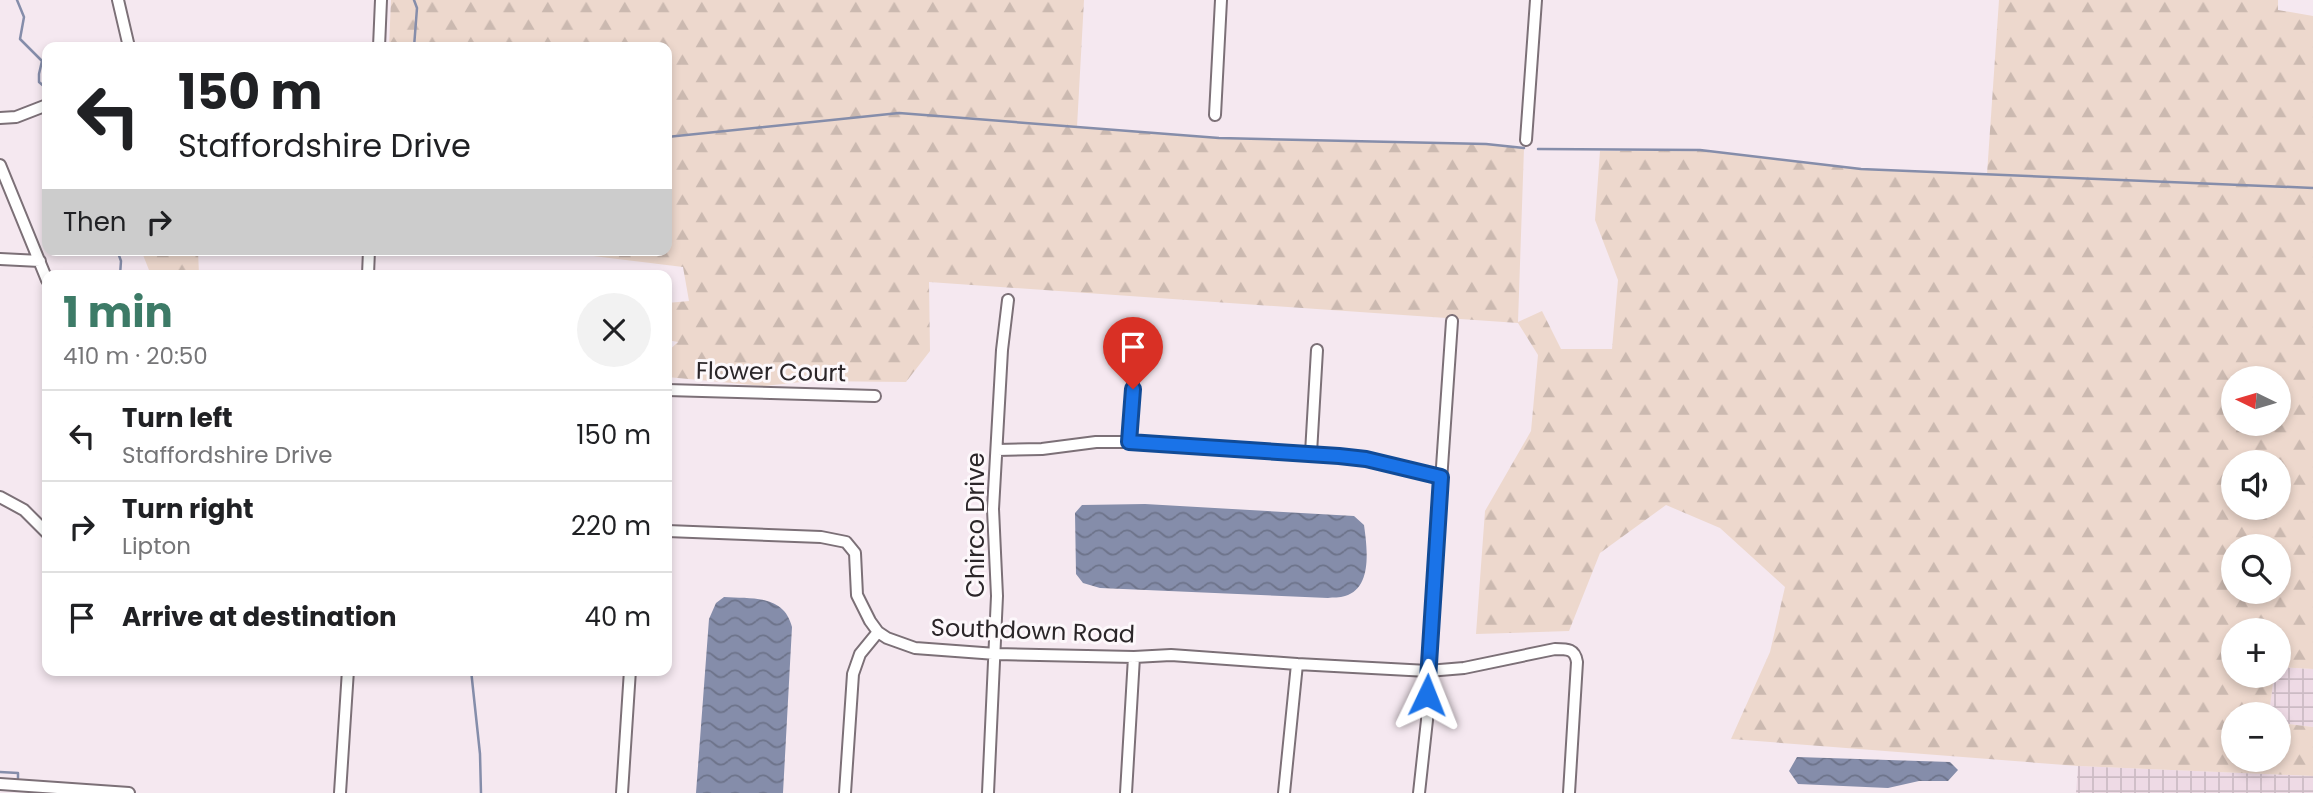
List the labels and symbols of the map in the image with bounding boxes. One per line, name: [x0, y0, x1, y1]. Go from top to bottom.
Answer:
pin: [1103, 317, 1163, 389]
street label: Flower Court: [696, 354, 846, 389]
north arrow: [2221, 366, 2291, 436]
street label: Chirco Drive: [959, 452, 992, 598]
street label: Southdown Road: [930, 610, 1136, 651]
position arrow: [1390, 658, 1464, 732]

